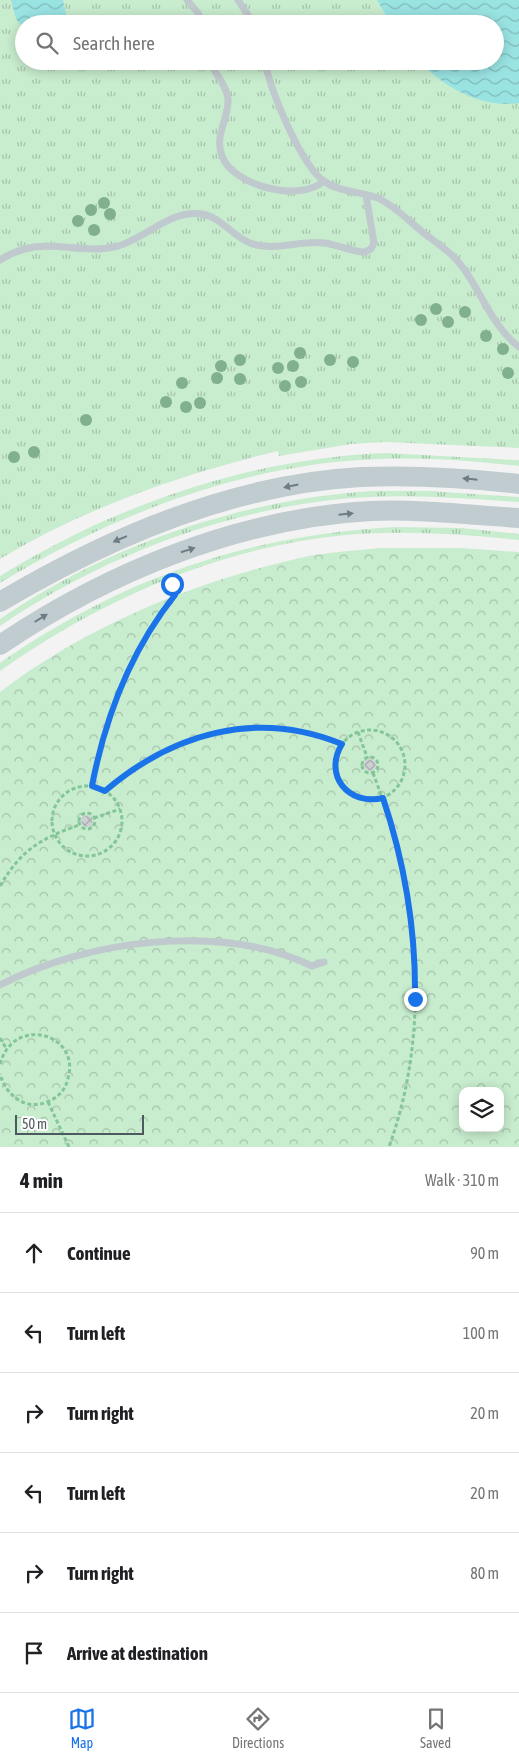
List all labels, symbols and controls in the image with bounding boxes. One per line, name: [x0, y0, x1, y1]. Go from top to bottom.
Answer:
search box: [15, 15, 504, 70]
icon: search: [33, 29, 61, 57]
text: Search here: [73, 32, 155, 54]
one-way arrow: [462, 475, 478, 483]
one-way arrow: [284, 482, 299, 490]
one-way arrow: [338, 510, 354, 518]
one-way arrow: [113, 536, 127, 544]
one-way arrow: [181, 545, 196, 553]
route start: [161, 573, 184, 596]
one-way arrow: [34, 614, 48, 623]
route end: [404, 988, 427, 1011]
map controls: [459, 1087, 504, 1132]
button: layers: [459, 1087, 504, 1132]
scale bar: [15, 1112, 144, 1135]
text: 50 m: [22, 1116, 47, 1132]
text: 4 min: [20, 1168, 63, 1192]
text: Walk · 310 m: [425, 1171, 499, 1189]
icon: ahead: [20, 1239, 48, 1267]
text: Continue: [67, 1242, 131, 1264]
text: 90 m: [470, 1244, 499, 1262]
icon: left: [20, 1319, 48, 1347]
text: Turn left: [67, 1322, 125, 1344]
text: 100 m: [463, 1324, 499, 1342]
icon: right: [20, 1399, 48, 1427]
text: Turn right: [67, 1402, 134, 1424]
text: 20 m: [470, 1404, 499, 1422]
icon: left: [20, 1479, 48, 1507]
text: Turn left: [67, 1482, 125, 1504]
text: 20 m: [470, 1484, 499, 1502]
icon: right: [20, 1559, 48, 1587]
text: Turn right: [67, 1562, 134, 1584]
text: 80 m: [470, 1564, 499, 1582]
icon: arrive: [20, 1639, 48, 1667]
text: Arrive at destination: [67, 1642, 208, 1664]
tab: Map: [68, 1705, 96, 1751]
tab: Directions: [232, 1705, 284, 1751]
tab: Saved: [420, 1705, 451, 1751]

